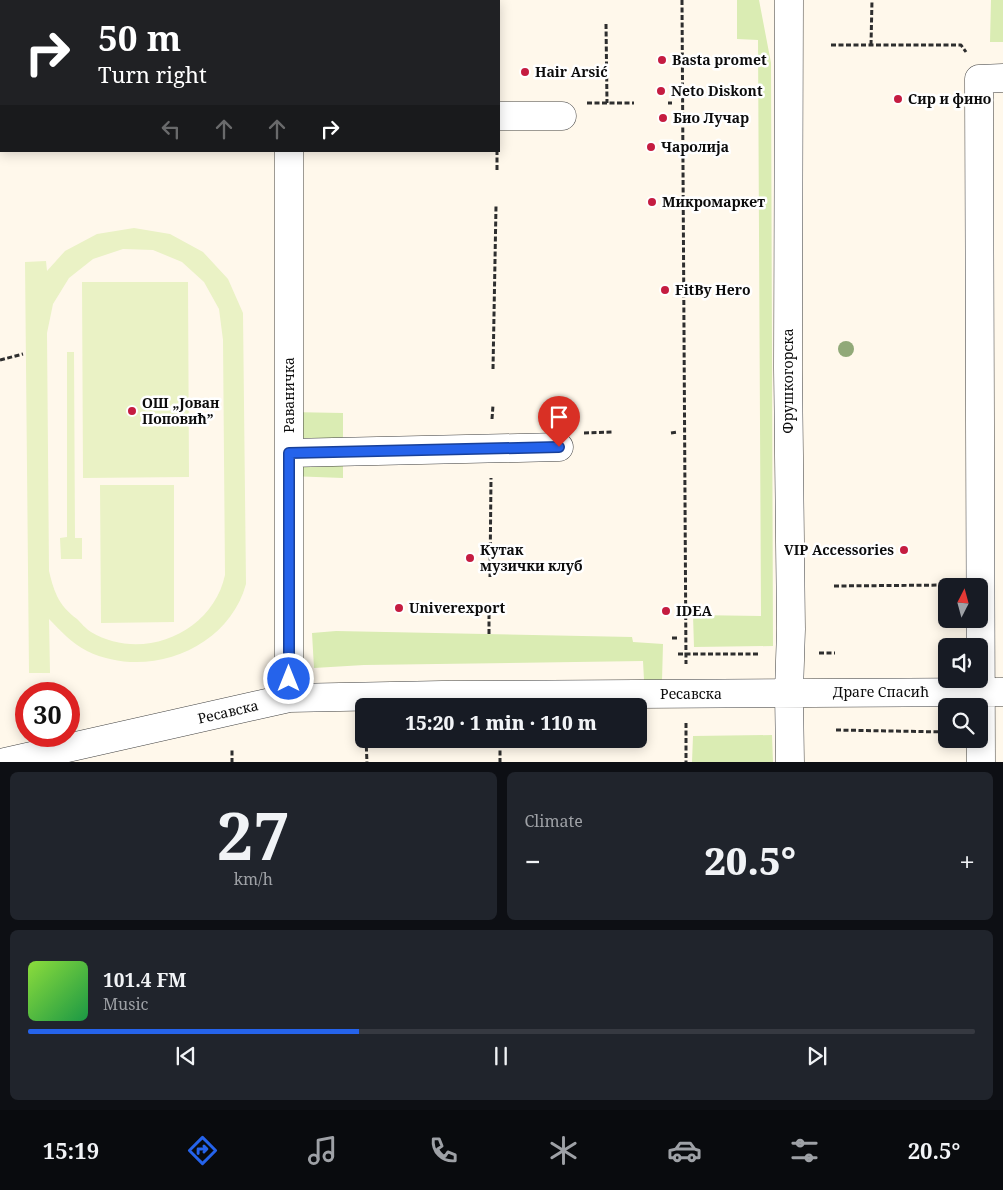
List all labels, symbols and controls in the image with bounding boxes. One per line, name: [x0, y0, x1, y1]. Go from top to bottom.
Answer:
text: 50 m: [98, 14, 181, 61]
icon: right: [15, 20, 80, 85]
place label: Basta promet: [672, 50, 767, 69]
marker: Basta promet: [656, 54, 668, 66]
text: Turn right: [98, 59, 207, 89]
place label: Hair Arsić: [535, 62, 608, 81]
marker: Hair Arsić: [519, 66, 531, 78]
place label: Neto Diskont: [671, 81, 763, 100]
marker: Neto Diskont: [655, 85, 667, 97]
place label: Сир и фино: [908, 89, 991, 108]
marker: Сир и фино: [892, 93, 904, 105]
place label: Био Лучар: [673, 108, 749, 127]
marker: Био Лучар: [657, 112, 669, 124]
icon: left: [157, 115, 185, 143]
icon: ahead: [210, 115, 238, 143]
icon: ahead: [263, 115, 291, 143]
icon: right: [316, 115, 344, 143]
place label: Чаролија: [661, 137, 729, 156]
marker: Чаролија: [645, 141, 657, 153]
place label: Микромаркет: [662, 192, 765, 211]
marker: Микромаркет: [646, 196, 658, 208]
place label: FitBy Hero: [675, 280, 751, 299]
marker: FitBy Hero: [659, 284, 671, 296]
street label: Фрушкогорска: [778, 328, 797, 434]
street label: Раваничка: [279, 357, 298, 433]
place label: ОШ „Јован Поповић”: [142, 393, 220, 428]
pin: [538, 396, 580, 447]
icon: arrive: [545, 403, 573, 431]
marker: ОШ „Јован Поповић”: [126, 405, 138, 417]
place label: Кутак музички клуб: [480, 540, 582, 575]
place label: VIP Accessories: [784, 540, 894, 559]
marker: VIP Accessories: [898, 544, 910, 556]
marker: Кутак музички клуб: [464, 552, 476, 564]
north arrow: [938, 578, 988, 628]
map controls: [938, 578, 988, 748]
place label: Univerexport: [409, 598, 506, 617]
place label: IDEA: [676, 601, 712, 620]
marker: Univerexport: [393, 602, 405, 614]
marker: IDEA: [660, 605, 672, 617]
button: sound: [938, 638, 988, 688]
position arrow: [262, 652, 314, 704]
speed limit sign: 30: [15, 682, 80, 747]
street label: Драге Спасић: [833, 682, 929, 701]
street label: Ресавска: [660, 684, 722, 703]
street label: Ресавска: [196, 695, 260, 728]
button: search: [938, 698, 988, 748]
text: 15:20 · 1 min · 110 m: [405, 710, 597, 736]
text: 27: [217, 791, 290, 879]
text: Climate: [525, 810, 583, 832]
text: 20.5°: [704, 834, 796, 886]
text: −: [525, 842, 541, 880]
text: +: [959, 842, 975, 880]
text: km/h: [234, 868, 273, 890]
text: 101.4 FM: [103, 967, 186, 993]
text: Music: [103, 993, 148, 1015]
icon: previous: [172, 1042, 200, 1070]
icon: pause: [487, 1042, 515, 1070]
icon: next: [803, 1042, 831, 1070]
icon: directions: [185, 1133, 220, 1168]
icon: music: [305, 1133, 340, 1168]
icon: phone: [426, 1133, 461, 1168]
icon: climate: [546, 1133, 581, 1168]
icon: car: [667, 1133, 702, 1168]
icon: filters: [787, 1133, 822, 1168]
text: 15:19: [43, 1135, 99, 1165]
text: 20.5°: [908, 1135, 960, 1165]

